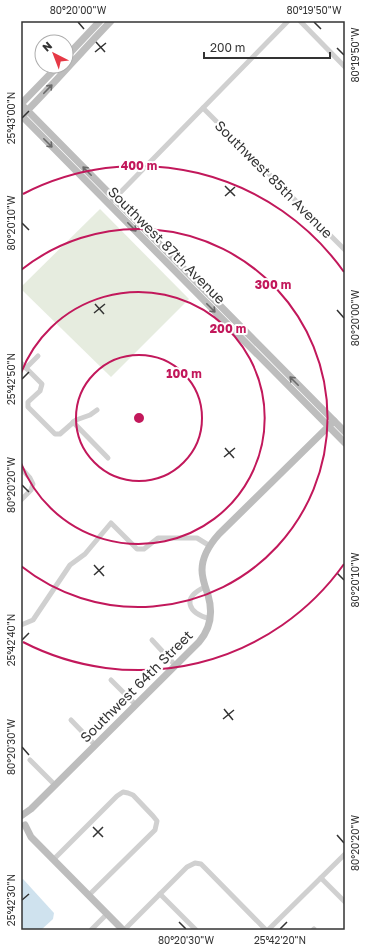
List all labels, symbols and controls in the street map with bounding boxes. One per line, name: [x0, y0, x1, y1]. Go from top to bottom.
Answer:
text: 80°20'00"W: [50, 4, 107, 16]
text: 80°19'50"W: [287, 4, 342, 16]
text: 80°19'50"W: [349, 27, 361, 83]
north arrow: [34, 34, 74, 74]
scale bar: [204, 34, 330, 60]
text: N: [40, 39, 54, 54]
text: 200 m: [210, 40, 245, 55]
one-way arrow: [43, 84, 53, 94]
text: 25°43'00"N: [5, 92, 17, 144]
street label: Southwest 85th Avenue: [212, 117, 336, 241]
one-way arrow: [43, 138, 53, 148]
text: 400 m: [121, 158, 157, 173]
one-way arrow: [82, 166, 92, 176]
street label: Southwest 87th Avenue: [105, 183, 229, 307]
text: 80°20'10"W: [5, 195, 17, 251]
one-way arrow: [127, 222, 136, 232]
text: 300 m: [255, 277, 291, 292]
text: 80°20'00"W: [349, 289, 361, 346]
one-way arrow: [206, 303, 216, 313]
text: 200 m: [210, 321, 246, 336]
text: 25°42'50"N: [5, 353, 17, 405]
text: 100 m: [166, 366, 202, 381]
one-way arrow: [290, 376, 299, 386]
centre of rings: [132, 411, 146, 425]
text: 80°20'20"W: [5, 457, 17, 513]
text: 80°20'10"W: [349, 552, 361, 608]
text: 25°42'40"N: [5, 614, 17, 666]
street label: Southwest 64th Street: [76, 626, 196, 746]
text: 80°20'30"W: [5, 719, 17, 775]
text: 80°20'20"W: [349, 815, 361, 871]
text: 25°42'30"N: [5, 874, 17, 926]
text: 80°20'30"W: [158, 934, 214, 946]
text: 25°42'20"N: [254, 934, 306, 946]

